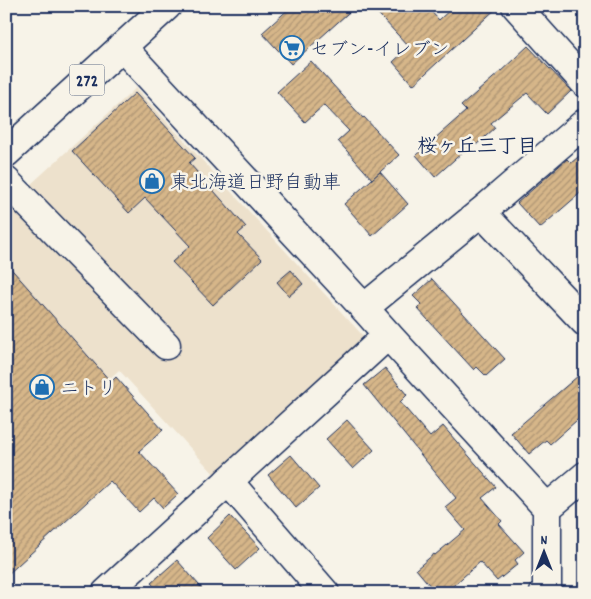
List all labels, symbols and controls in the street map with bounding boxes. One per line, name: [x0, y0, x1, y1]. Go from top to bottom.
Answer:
supermarket icon: セブン-イレブン: [279, 35, 305, 61]
place label: セブン-イレブン: [310, 38, 450, 65]
road number: 272: [70, 64, 104, 96]
district label: 桜ヶ丘三丁目: [417, 134, 537, 162]
shop icon: 東北海道日野自動車: [139, 168, 165, 194]
place label: 東北海道日野自動車: [170, 171, 341, 198]
shop icon: ニトリ: [29, 374, 55, 400]
place label: ニトリ: [60, 377, 117, 404]
north arrow: [518, 526, 568, 576]
text: N: [541, 531, 548, 551]

